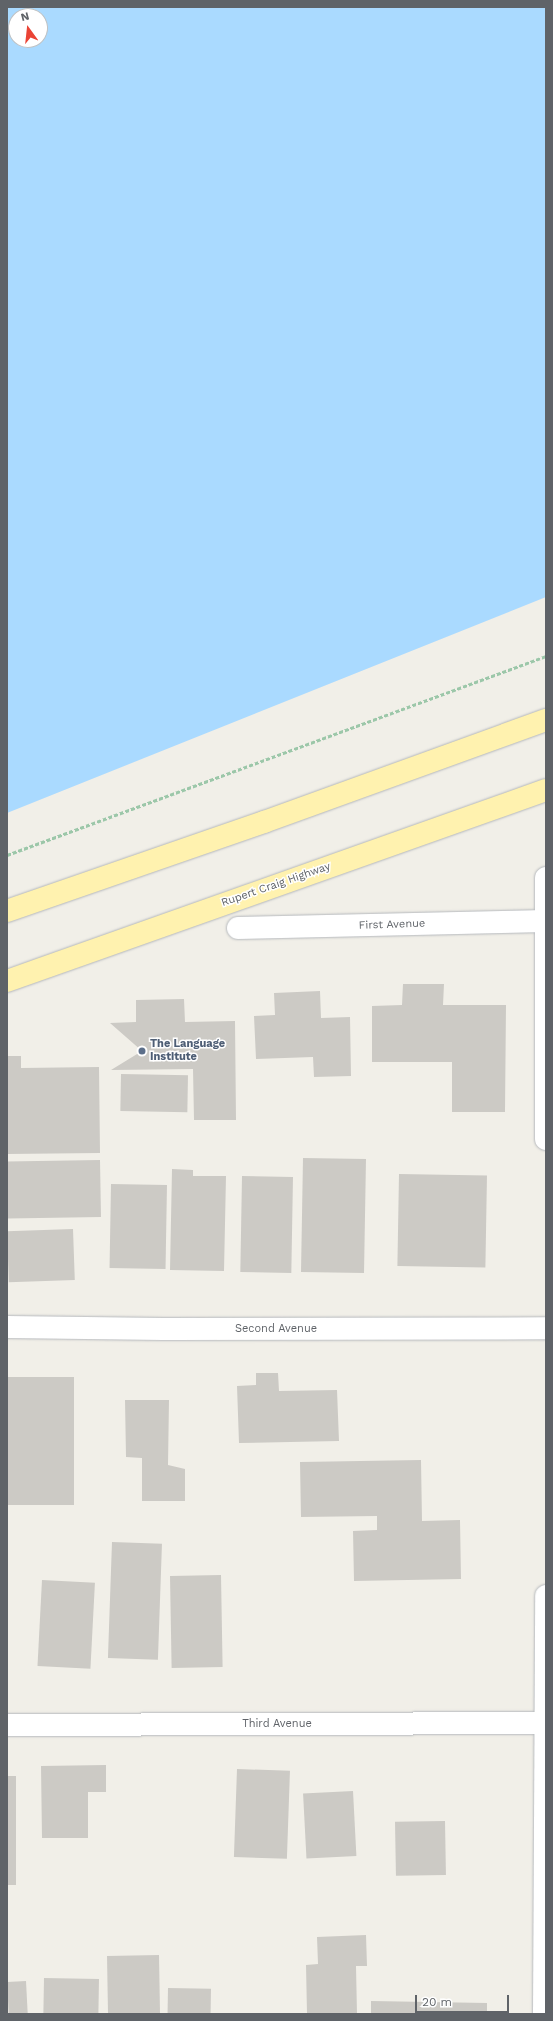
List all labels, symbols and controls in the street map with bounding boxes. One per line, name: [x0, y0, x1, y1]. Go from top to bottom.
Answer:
north arrow: [8, 8, 48, 48]
text: N: [19, 10, 31, 24]
street label: Rupert Craig Highway: [220, 860, 332, 910]
street label: First Avenue: [358, 917, 426, 933]
place label: The Language Institute: [150, 1038, 225, 1064]
marker: The Language Institute: [137, 1046, 147, 1056]
street label: Second Avenue: [235, 1322, 317, 1336]
street label: Third Avenue: [242, 1717, 312, 1731]
scale bar: [417, 1987, 511, 2013]
text: 20 m: [422, 1995, 452, 2009]

